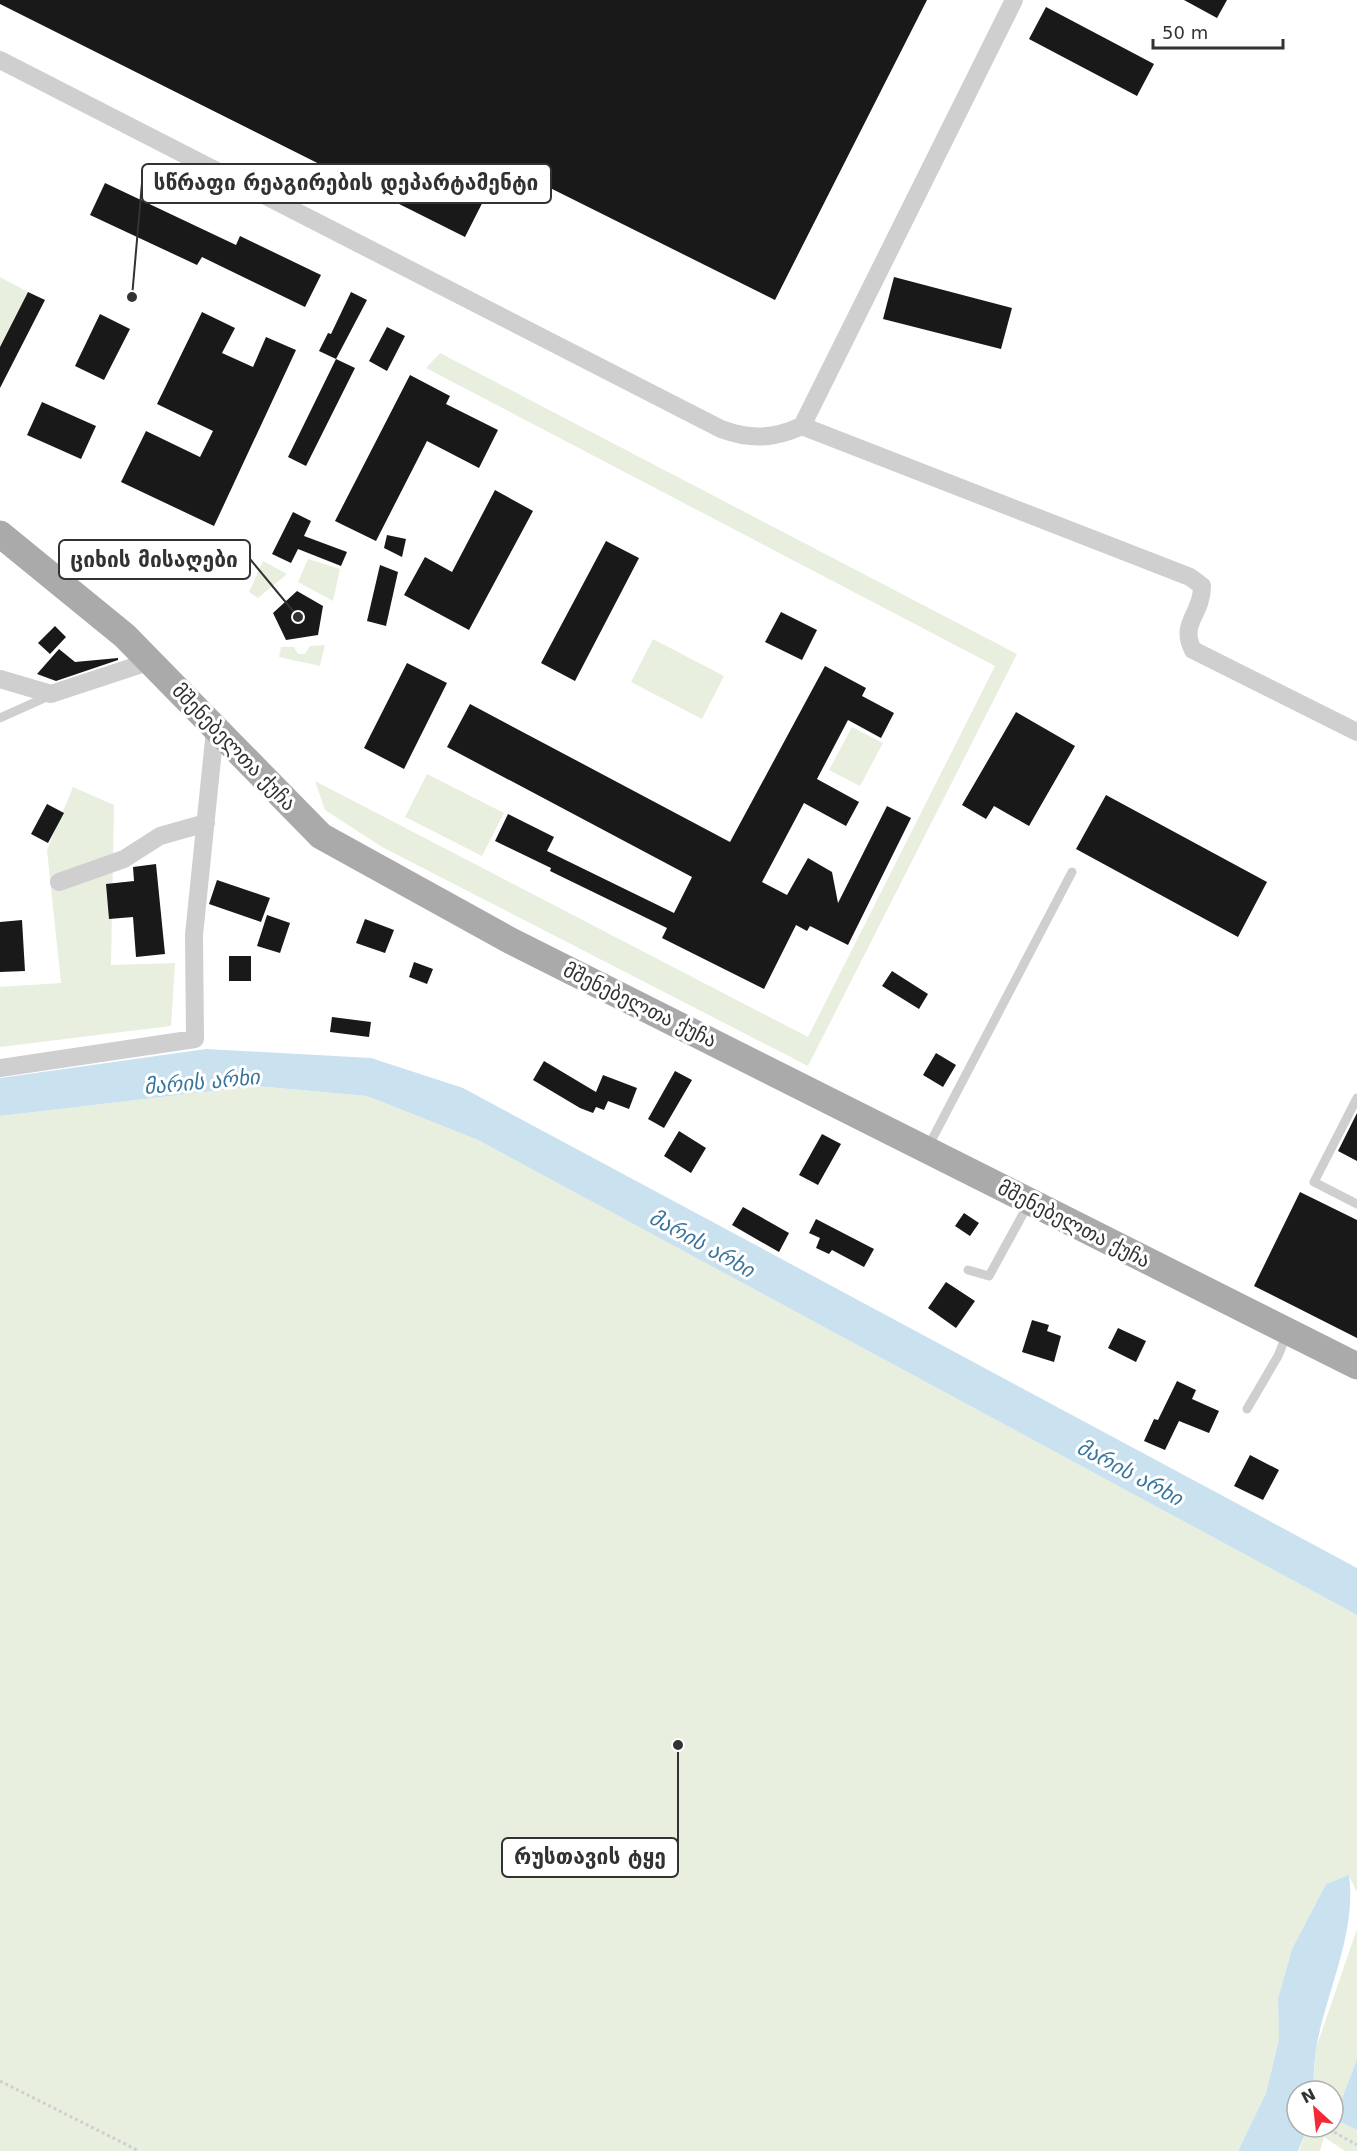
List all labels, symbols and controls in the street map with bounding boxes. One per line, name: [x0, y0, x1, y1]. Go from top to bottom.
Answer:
scale bar: [1153, 12, 1284, 50]
text: 50 m: [1162, 22, 1208, 43]
callout: სწრაფი რეაგირების დეპარტამენტი: [142, 164, 551, 203]
text: სწრაფი რეაგირების დეპარტამენტი: [154, 171, 538, 195]
callout: ციხის მისაღები: [59, 540, 250, 579]
text: ციხის მისაღები: [70, 548, 238, 572]
street label: მშენებელთა ქუჩა: [167, 679, 301, 815]
street label: მშენებელთა ქუჩა: [560, 958, 720, 1052]
water label: მარის არხი: [143, 1065, 262, 1099]
street label: მშენებელთა ქუჩა: [994, 1175, 1154, 1273]
water label: მარის არხი: [645, 1205, 760, 1283]
water label: მარის არხი: [1073, 1435, 1188, 1511]
callout: რუსთავის ტყე: [502, 1838, 678, 1877]
text: რუსთავის ტყე: [514, 1845, 666, 1869]
north arrow: [1285, 2079, 1345, 2139]
text: N: [1298, 2085, 1319, 2108]

